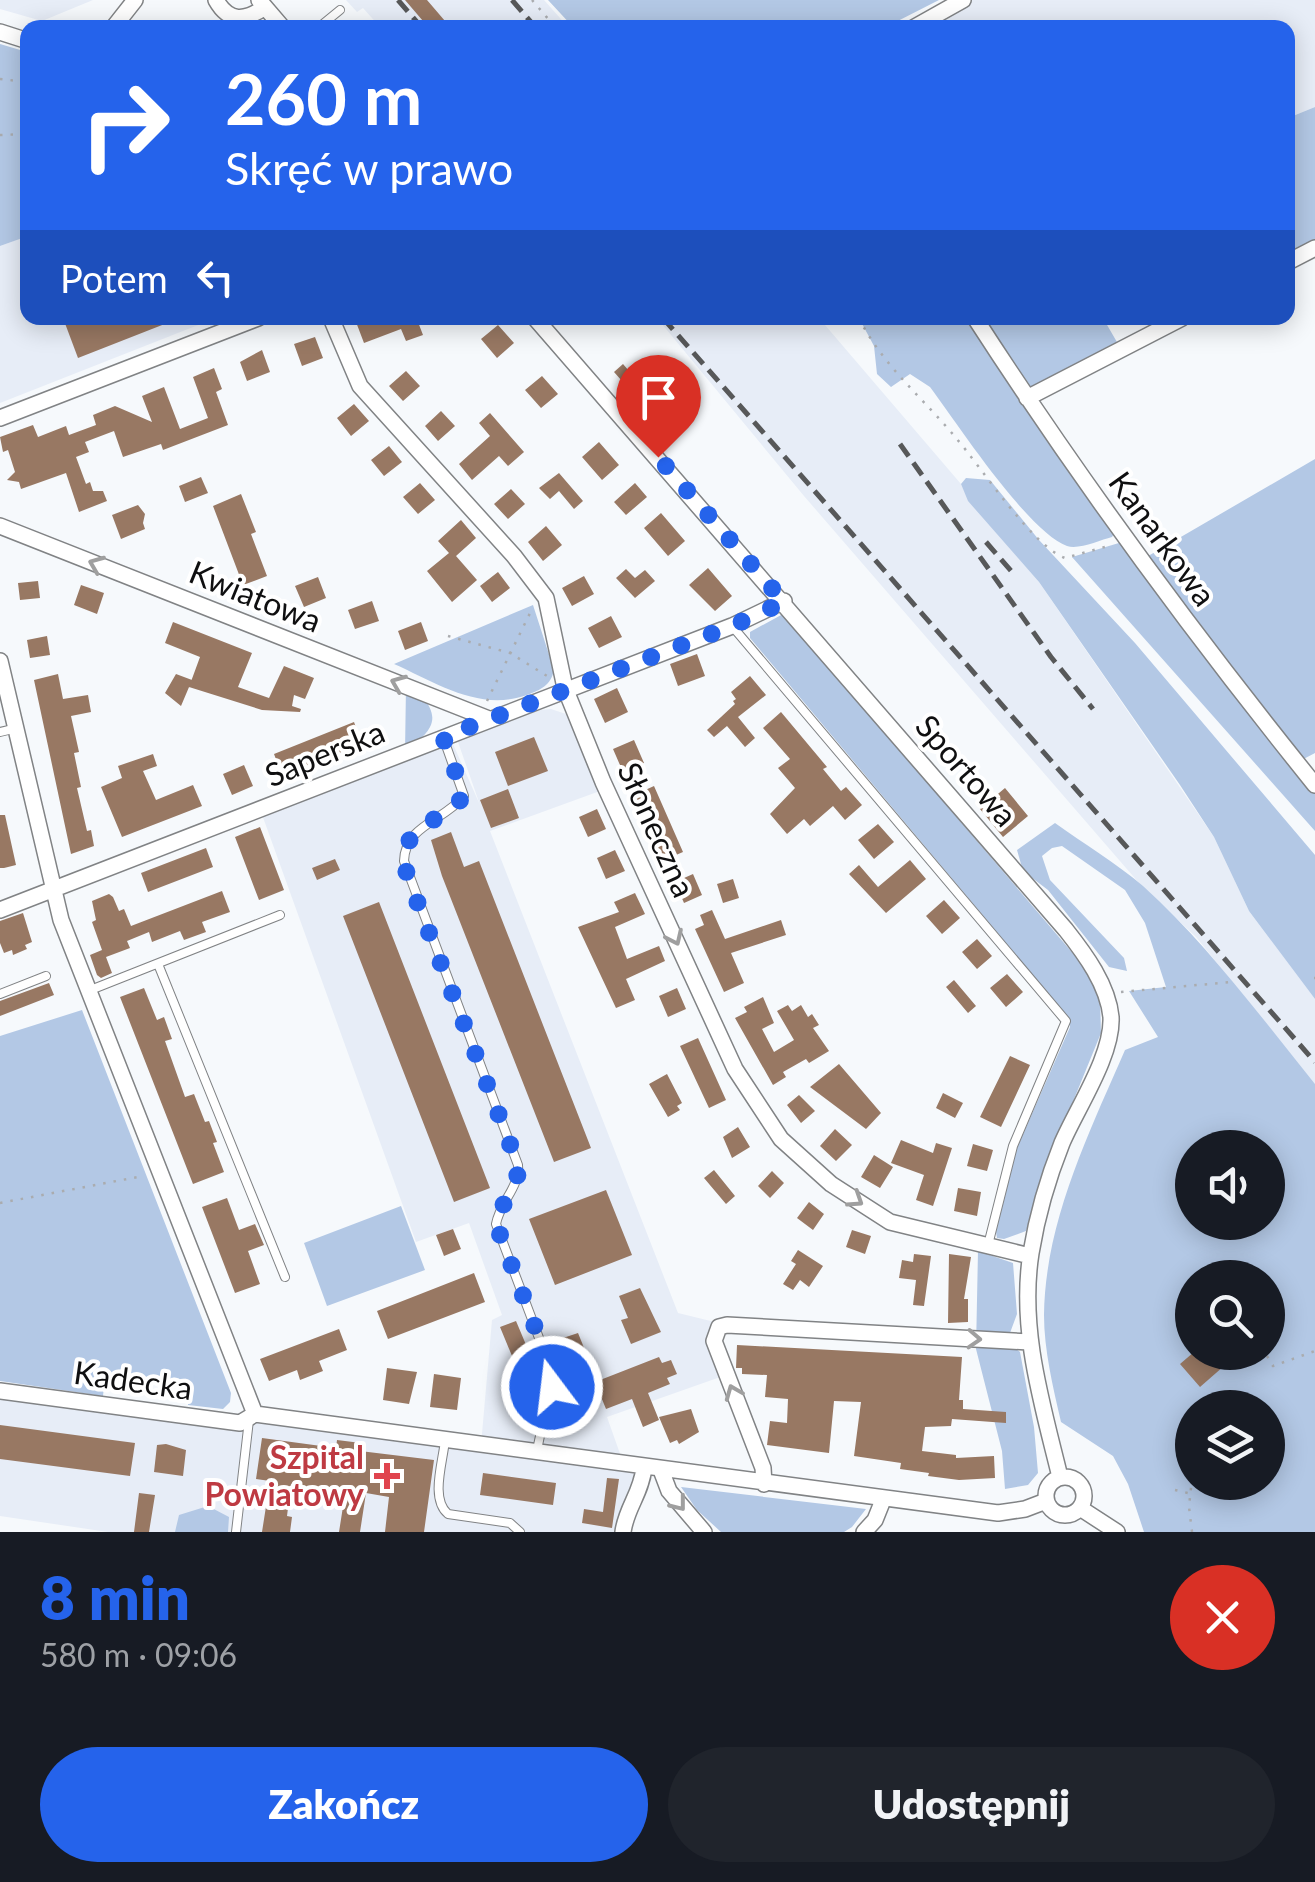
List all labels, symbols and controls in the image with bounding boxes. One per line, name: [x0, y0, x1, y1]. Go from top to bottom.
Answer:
text: 260 m: [225, 56, 422, 140]
icon: right: [60, 60, 190, 190]
text: Skręć w prawo: [225, 141, 513, 195]
icon: left: [188, 250, 243, 305]
text: Potem: [60, 255, 168, 301]
pin: [616, 355, 701, 458]
icon: arrive: [631, 370, 686, 425]
street label: Kanarkowa: [1101, 463, 1225, 613]
street label: Kwiatowa: [184, 552, 327, 640]
one-way arrow: [88, 555, 106, 575]
one-way arrow: [391, 674, 408, 695]
street label: Sportowa: [908, 706, 1026, 834]
street label: Saperska: [259, 711, 390, 794]
street label: Słoneczna: [610, 756, 704, 903]
one-way arrow: [662, 928, 682, 946]
map controls: [1175, 1130, 1285, 1500]
button: sound: [1175, 1130, 1285, 1240]
one-way arrow: [844, 1188, 863, 1206]
button: search: [1175, 1260, 1285, 1370]
one-way arrow: [966, 1328, 982, 1349]
position arrow: [500, 1335, 604, 1439]
street label: Kadecka: [71, 1352, 195, 1407]
one-way arrow: [724, 1384, 744, 1402]
button: layers: [1175, 1390, 1285, 1500]
place label: Szpital Powiatowy: [205, 1437, 364, 1513]
marker: Szpital Powiatowy: [374, 1463, 400, 1489]
one-way arrow: [667, 1492, 685, 1510]
text: 8 min: [40, 1561, 190, 1633]
button: close: [1170, 1565, 1275, 1670]
text: 580 m · 09:06: [40, 1635, 237, 1674]
button: Zakończ: [40, 1747, 648, 1862]
button: Udostępnij: [668, 1747, 1275, 1862]

